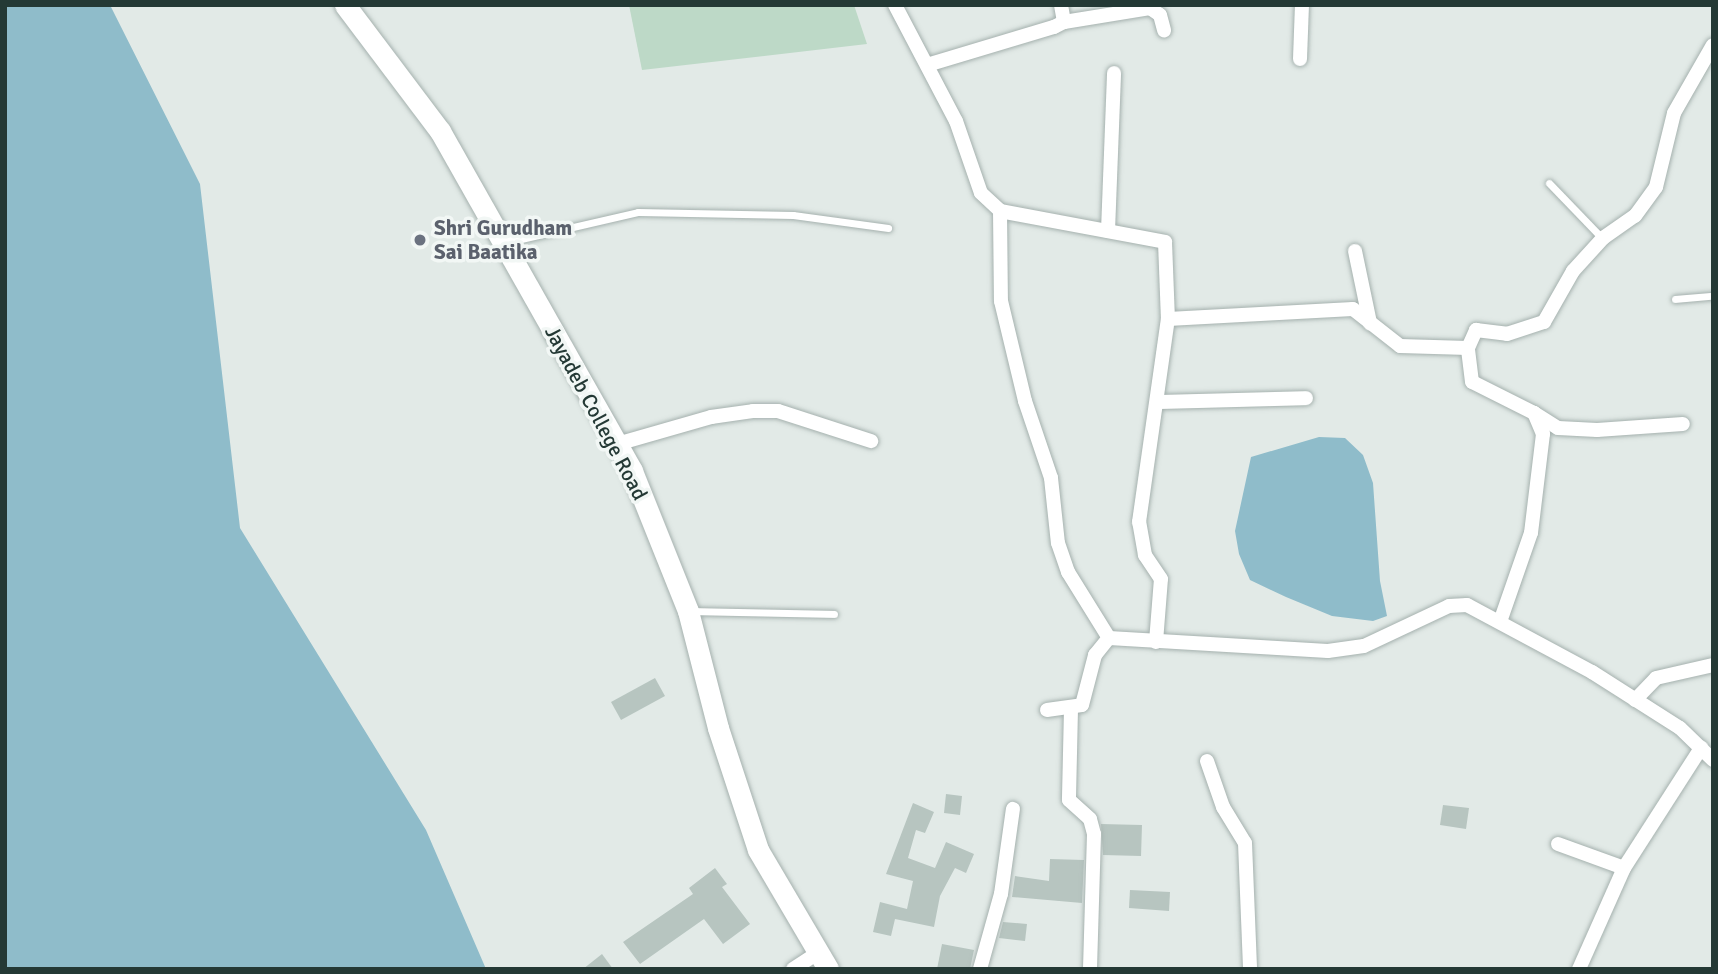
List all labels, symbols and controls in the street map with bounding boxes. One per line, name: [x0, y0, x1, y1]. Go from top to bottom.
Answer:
place label: Shri Gurudham Sai Baatika: [434, 215, 572, 265]
marker: Shri Gurudham Sai Baatika: [412, 232, 428, 248]
street label: Jayadeb College Road: [539, 322, 653, 504]

